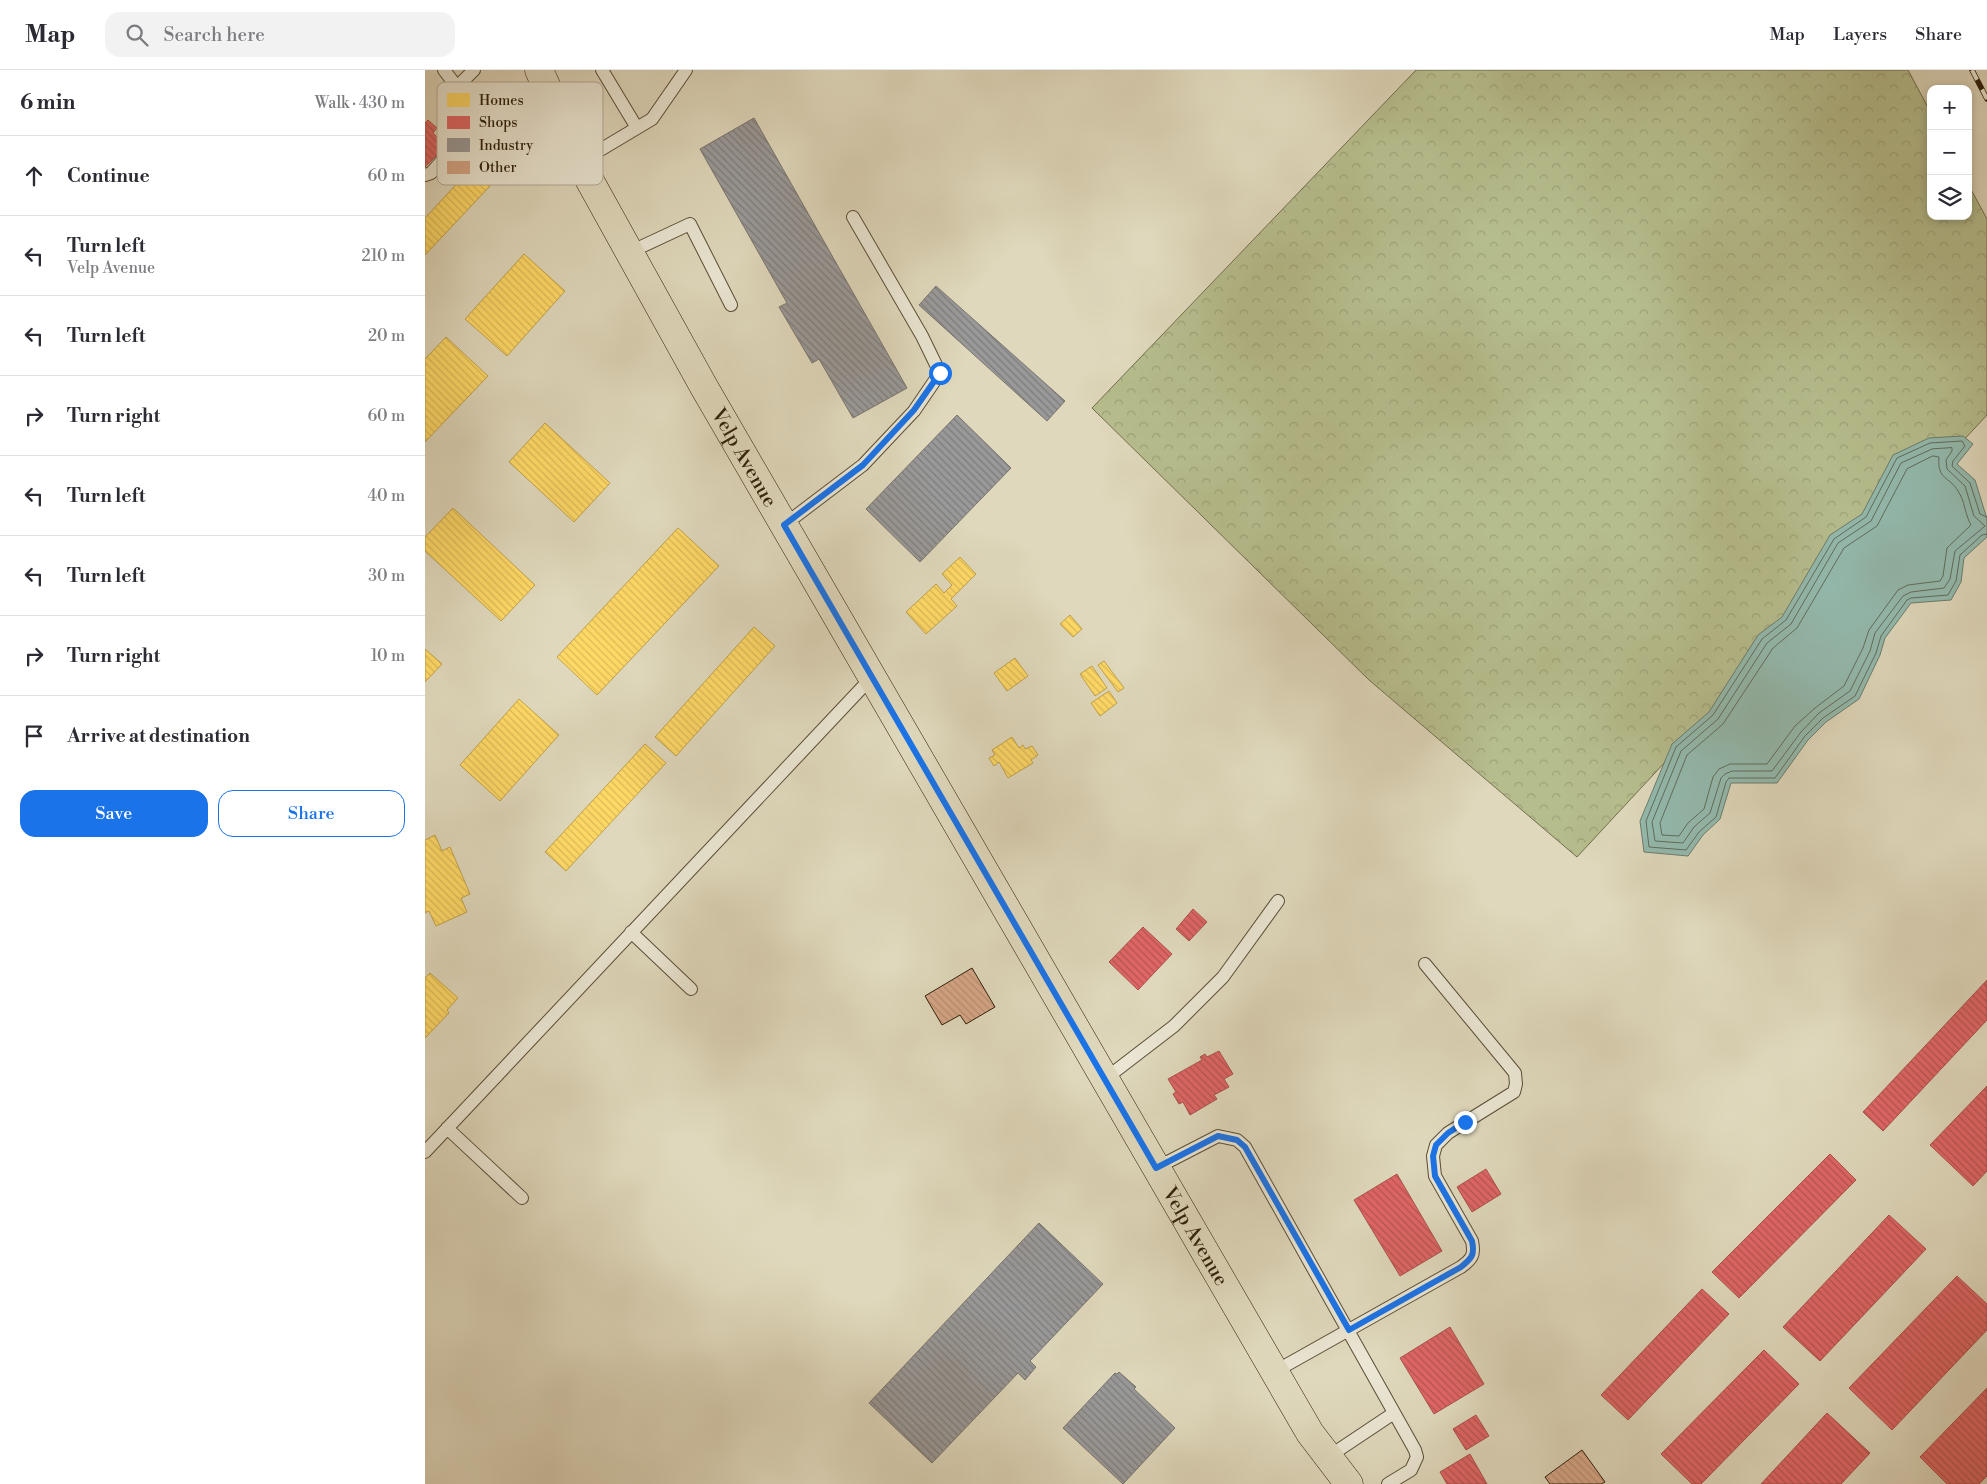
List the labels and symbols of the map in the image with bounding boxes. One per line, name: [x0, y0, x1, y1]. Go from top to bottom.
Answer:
legend: [437, 82, 603, 185]
text: Homes: [479, 92, 524, 110]
text: Shops: [479, 114, 517, 132]
text: Industry: [479, 137, 533, 155]
text: Other: [479, 159, 517, 177]
route start: [929, 362, 952, 385]
street label: Velp Avenue: [705, 403, 782, 512]
route end: [1454, 1111, 1477, 1134]
street label: Velp Avenue: [1156, 1182, 1233, 1291]

